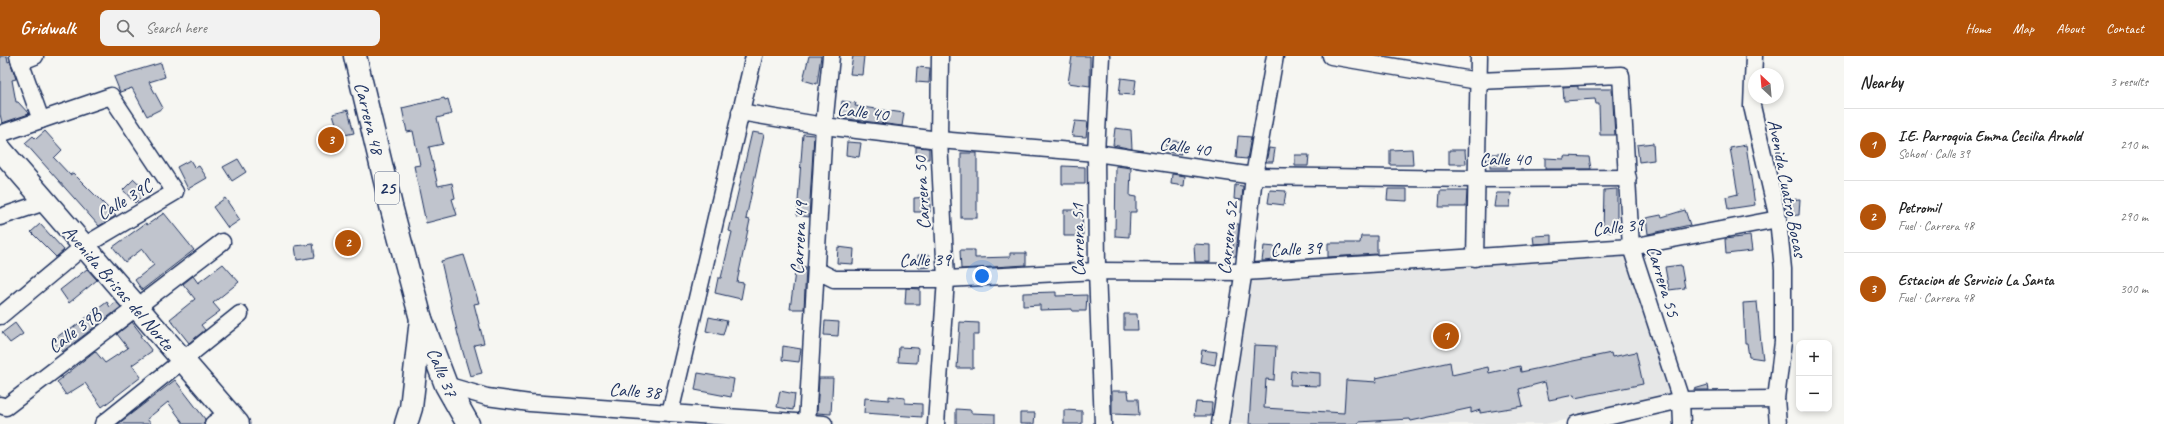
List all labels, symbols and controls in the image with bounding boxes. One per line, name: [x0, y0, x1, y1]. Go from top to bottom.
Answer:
search box: [100, 10, 380, 46]
text: Gridwalk: [20, 16, 76, 40]
icon: search: [114, 17, 136, 39]
text: Search here: [146, 19, 207, 38]
text: Home: [1965, 20, 1991, 37]
text: Map: [2013, 20, 2034, 37]
text: About: [2056, 20, 2084, 37]
text: Contact: [2106, 20, 2144, 37]
north arrow: [1748, 68, 1784, 104]
text: Nearby: [1860, 72, 1903, 93]
text: 3 results: [2110, 74, 2148, 90]
street label: Carrera 48: [348, 80, 390, 159]
street label: Calle 40: [836, 97, 891, 127]
street label: Avenida Cuatro Bocas: [1762, 117, 1813, 261]
pin: 3: [318, 125, 344, 155]
text: I.E. Parroquia Emma Cecilia Arnold: [1898, 127, 2081, 146]
street label: Calle 40: [1158, 132, 1213, 163]
text: 1: [1870, 137, 1876, 153]
text: 210 m: [2120, 137, 2148, 153]
text: School · Calle 39: [1898, 146, 1970, 162]
street label: Calle 40: [1479, 147, 1532, 171]
street label: Carrera 50: [908, 154, 936, 230]
road number: 25: [375, 172, 399, 204]
street label: Calle 39C: [92, 173, 158, 226]
street label: Carrera 49: [785, 199, 813, 275]
street label: Carrera 52: [1212, 199, 1244, 276]
text: Petromil: [1898, 199, 1940, 218]
street label: Carrera 51: [1065, 202, 1091, 277]
text: 2: [1870, 209, 1876, 225]
text: 290 m: [2120, 209, 2148, 225]
street label: Calle 39: [1591, 212, 1646, 242]
text: Fuel · Carrera 48: [1898, 218, 1974, 234]
street label: Avenida Brisas del Norte: [57, 220, 180, 357]
pin: 2: [335, 228, 361, 258]
street label: Calle 39: [1270, 236, 1324, 262]
street label: Carrera 55: [1641, 243, 1686, 321]
street label: Calle 39: [899, 248, 952, 272]
your location: [972, 266, 992, 286]
text: Estacion de Servicio La Santa: [1898, 271, 2054, 290]
text: 3: [1870, 281, 1876, 297]
text: 300 m: [2120, 281, 2148, 297]
text: Fuel · Carrera 48: [1898, 290, 1974, 306]
street label: Calle 39B: [43, 302, 107, 359]
pin: 1: [1433, 321, 1459, 351]
map controls: [1796, 340, 1832, 412]
button: +: [1796, 340, 1832, 376]
street label: Calle 37: [421, 344, 464, 402]
button: −: [1796, 376, 1832, 412]
street label: Calle 38: [608, 377, 664, 405]

